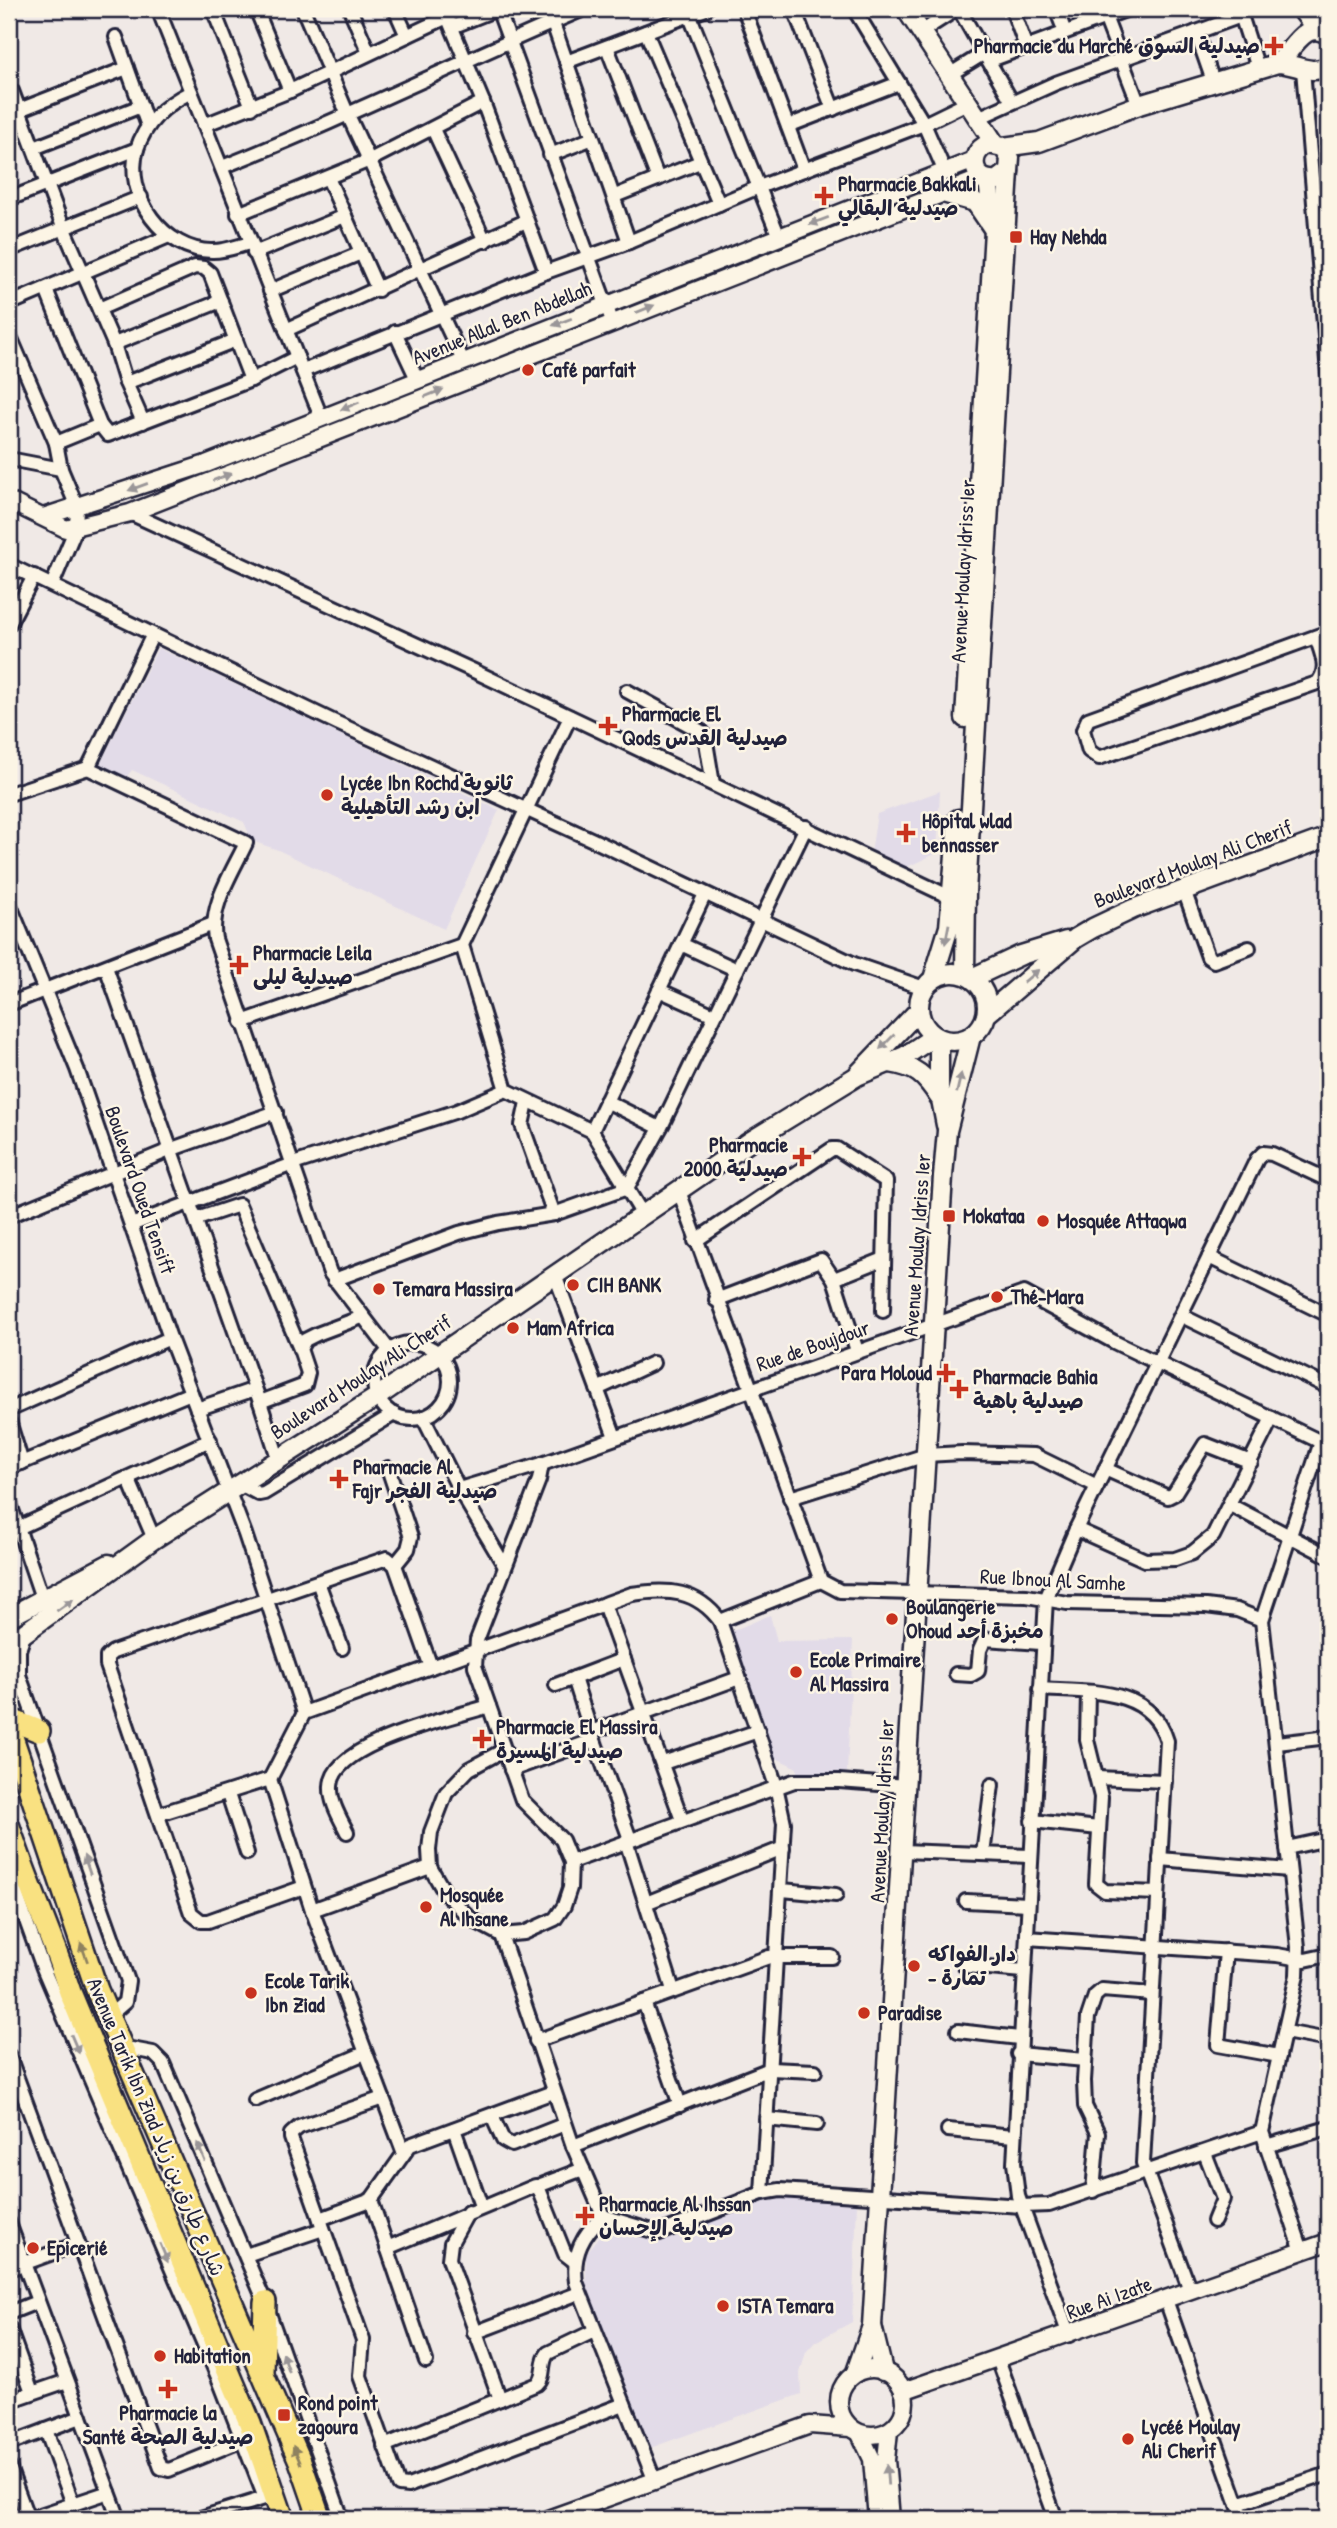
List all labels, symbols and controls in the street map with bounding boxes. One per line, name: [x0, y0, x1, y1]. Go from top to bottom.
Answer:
place label: Pharmacie du Marché صيدلية السوق: [974, 31, 1260, 60]
marker: Pharmacie du Marché صيدلية السوق: [1266, 38, 1282, 54]
place label: Pharmacie Bakkali صيدلية البقالي: [838, 169, 977, 227]
marker: Pharmacie Bakkali صيدلية البقالي: [816, 188, 832, 204]
one-way arrow: [809, 216, 830, 227]
place label: Hay Nehda: [1030, 222, 1107, 252]
marker: Hay Nehda: [1008, 229, 1024, 245]
street label: Avenue Allal Ben Abdellah: [408, 273, 596, 372]
one-way arrow: [634, 303, 655, 314]
one-way arrow: [551, 317, 572, 328]
place label: Café parfait: [542, 355, 636, 385]
marker: Café parfait: [520, 362, 536, 378]
one-way arrow: [423, 388, 444, 399]
one-way arrow: [340, 400, 361, 411]
one-way arrow: [212, 471, 233, 482]
street label: Avenue Moulay Idriss Ier: [943, 479, 982, 663]
one-way arrow: [127, 481, 148, 492]
place label: Pharmacie El Qods صيدلية القدس: [622, 699, 788, 752]
marker: Pharmacie El Qods صيدلية القدس: [600, 718, 616, 734]
place label: Lycée Ibn Rochd ثانوية ابن رشد التأهيلية: [341, 768, 514, 821]
marker: Lycée Ibn Rochd ثانوية ابن رشد التأهيلية: [319, 787, 335, 803]
place label: Hôpital wlad bennasser: [922, 806, 1012, 859]
street label: Boulevard Moulay Ali Cherif: [1089, 812, 1297, 915]
marker: Hôpital wlad bennasser: [896, 823, 916, 843]
one-way arrow: [941, 923, 952, 945]
place label: Pharmacie Leila صيدلية ليلى: [253, 938, 372, 991]
marker: Pharmacie Leila صيدلية ليلى: [231, 957, 247, 973]
one-way arrow: [1022, 968, 1040, 984]
one-way arrow: [879, 1033, 896, 1049]
one-way arrow: [954, 1072, 965, 1094]
street label: Boulevard Oued Tensift: [98, 1102, 183, 1278]
place label: Pharmacie 2000 صيدلية: [684, 1130, 789, 1183]
marker: Pharmacie 2000 صيدلية: [794, 1149, 810, 1165]
street label: Avenue Moulay Idriss Ier: [896, 1153, 937, 1337]
place label: Mokataa: [963, 1201, 1025, 1230]
place label: Mosquée Attaqwa: [1057, 1206, 1187, 1236]
marker: Mokataa: [941, 1208, 957, 1224]
marker: Mosquée Attaqwa: [1035, 1213, 1051, 1229]
place label: CIH BANK: [587, 1270, 661, 1299]
place label: Temara Massira: [392, 1274, 514, 1303]
marker: CIH BANK: [565, 1277, 581, 1293]
marker: Temara Massira: [371, 1281, 387, 1297]
place label: Thé-Mara: [1010, 1282, 1084, 1311]
marker: Thé-Mara: [989, 1289, 1005, 1305]
street label: Boulevard Moulay Ali Cherif: [265, 1307, 457, 1446]
place label: Mam Africa: [527, 1313, 615, 1342]
street label: Rue de Boujdour: [752, 1313, 873, 1378]
marker: Mam Africa: [505, 1320, 521, 1336]
place label: Para Moloud: [841, 1358, 933, 1387]
place label: Pharmacie Bahia صيدلية باهية: [973, 1362, 1098, 1415]
marker: Para Moloud: [938, 1365, 954, 1381]
marker: Pharmacie Bahia صيدلية باهية: [951, 1381, 967, 1397]
place label: Pharmacie Al Fajr صيدلية الفجر: [352, 1452, 497, 1505]
marker: Pharmacie Al Fajr صيدلية الفجر: [331, 1471, 347, 1487]
street label: Rue Ibnou Al Samhe: [979, 1561, 1127, 1598]
place label: Boulangerie Ohoud مخبزة أحد: [906, 1592, 1044, 1645]
one-way arrow: [56, 1598, 74, 1612]
marker: Boulangerie Ohoud مخبزة أحد: [884, 1611, 900, 1627]
place label: Ecole Primaire Al Massira: [810, 1645, 922, 1698]
marker: Ecole Primaire Al Massira: [788, 1664, 804, 1680]
place label: Pharmacie El Massira صيدلية المسيرة: [496, 1712, 658, 1765]
street label: Avenue Moulay Idriss Ier: [862, 1719, 901, 1903]
marker: Pharmacie El Massira صيدلية المسيرة: [474, 1731, 490, 1747]
one-way arrow: [81, 1854, 92, 1875]
place label: Mosquée Al Ihsane: [440, 1880, 509, 1933]
marker: Mosquée Al Ihsane: [418, 1899, 434, 1915]
place label: دار الفواكه - تمارة: [928, 1939, 1016, 1992]
one-way arrow: [78, 1942, 89, 1963]
marker: دار الفواكه - تمارة: [906, 1958, 922, 1974]
place label: Ecole Tarik Ibn Ziad: [265, 1966, 350, 2019]
street label: Avenue Tarik Ibn Ziad شارع طارق بن زياد: [79, 1973, 233, 2281]
marker: Ecole Tarik Ibn Ziad: [243, 1985, 259, 2001]
place label: Paradise: [878, 1998, 943, 2027]
marker: Paradise: [856, 2005, 872, 2021]
one-way arrow: [69, 2034, 81, 2054]
one-way arrow: [195, 2141, 206, 2162]
place label: Pharmacie Al Ihssan صيدلية الإحسان: [599, 2189, 751, 2242]
marker: Pharmacie Al Ihssan صيدلية الإحسان: [577, 2208, 593, 2224]
place label: Epicerié: [47, 2233, 108, 2263]
marker: Epicerié: [25, 2240, 41, 2256]
one-way arrow: [159, 2243, 170, 2264]
street label: Rue Ai Izate: [1062, 2269, 1155, 2326]
place label: ISTA Temara: [737, 2291, 834, 2320]
marker: ISTA Temara: [715, 2298, 731, 2314]
place label: Habitation: [174, 2341, 251, 2370]
marker: Habitation: [152, 2348, 168, 2364]
one-way arrow: [280, 2352, 291, 2373]
marker: Pharmacie la Santé صيدلية الصحة: [160, 2381, 176, 2397]
place label: Rond point zagoura: [298, 2388, 378, 2442]
place label: Pharmacie la Santé صيدلية الصحة: [83, 2398, 253, 2451]
marker: Rond point zagoura: [276, 2407, 292, 2423]
place label: Lycéé Moulay Ali Cherif: [1142, 2412, 1241, 2465]
marker: Lycéé Moulay Ali Cherif: [1120, 2431, 1136, 2447]
one-way arrow: [291, 2445, 303, 2465]
one-way arrow: [881, 2464, 892, 2486]

